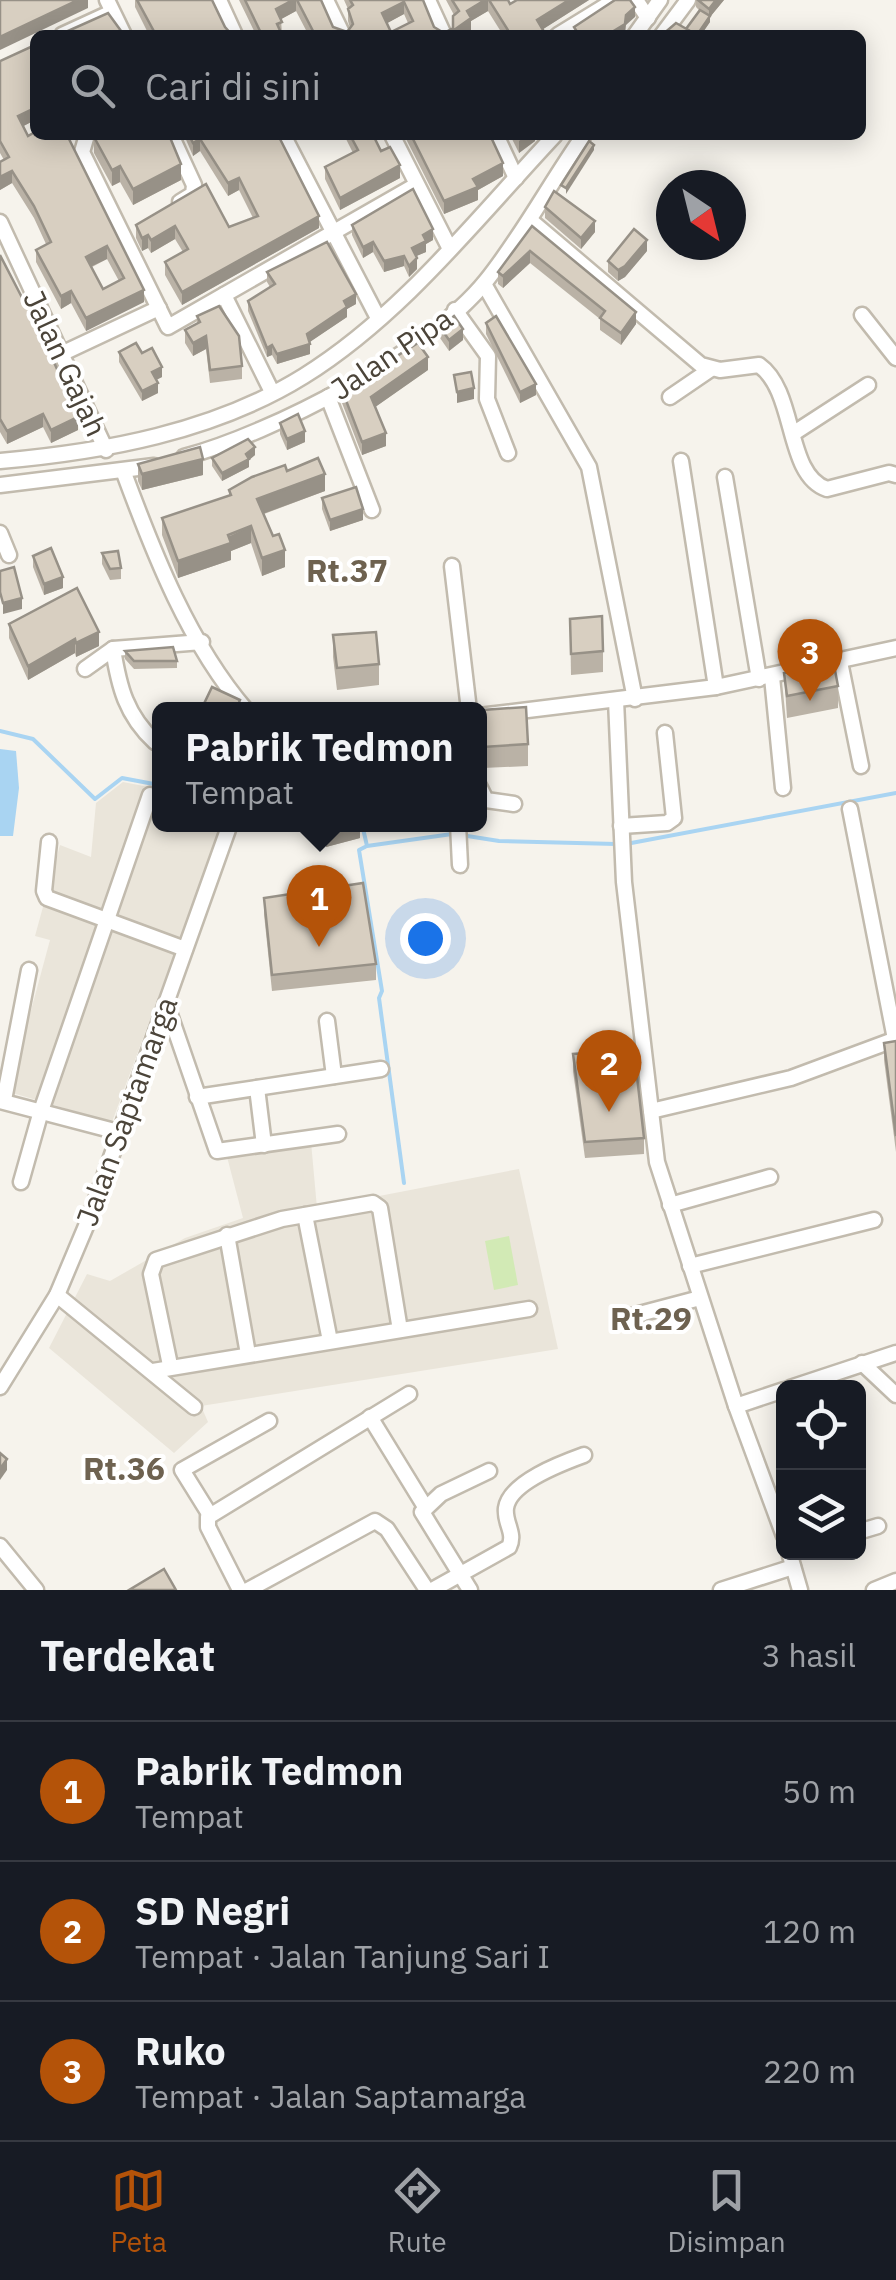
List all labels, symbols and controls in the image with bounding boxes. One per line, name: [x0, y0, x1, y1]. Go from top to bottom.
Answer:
search box: [30, 30, 866, 140]
icon: search: [65, 58, 120, 113]
text: Cari di sini: [145, 61, 321, 110]
north arrow: [656, 170, 746, 260]
street label: Jalan Gajah: [15, 284, 117, 442]
street label: Jalan Pipa: [323, 298, 459, 408]
district label: Rt.37: [306, 549, 388, 591]
pin: 3: [778, 618, 842, 701]
popup: [152, 702, 487, 832]
text: Pabrik Tedmon: [185, 722, 454, 771]
text: Tempat: [185, 771, 294, 813]
pin: 1: [286, 864, 352, 947]
your location: [400, 913, 451, 964]
street label: Jalan Saptamarga: [66, 991, 186, 1231]
pin: 2: [576, 1030, 642, 1112]
district label: Rt.29: [610, 1297, 692, 1339]
map controls: [776, 1380, 866, 1560]
button: locate: [776, 1380, 866, 1470]
district label: Rt.36: [83, 1447, 165, 1489]
button: layers: [776, 1470, 866, 1560]
text: Terdekat: [40, 1628, 215, 1683]
text: 3 hasil: [762, 1634, 856, 1676]
text: Pabrik Tedmon: [135, 1746, 403, 1795]
text: 1: [63, 1770, 82, 1812]
text: 50 m: [782, 1770, 856, 1812]
text: Tempat: [135, 1795, 244, 1837]
text: SD Negri: [135, 1886, 290, 1935]
text: 2: [63, 1910, 82, 1952]
text: 120 m: [763, 1910, 856, 1952]
text: Tempat · Jalan Tanjung Sari I: [135, 1935, 550, 1977]
text: Ruko: [135, 2026, 226, 2075]
text: 3: [63, 2050, 82, 2092]
text: 220 m: [763, 2050, 856, 2092]
text: Tempat · Jalan Saptamarga: [135, 2075, 526, 2117]
tab: Peta: [110, 2163, 167, 2260]
tab: Rute: [388, 2163, 447, 2260]
tab: Disimpan: [668, 2163, 786, 2260]

